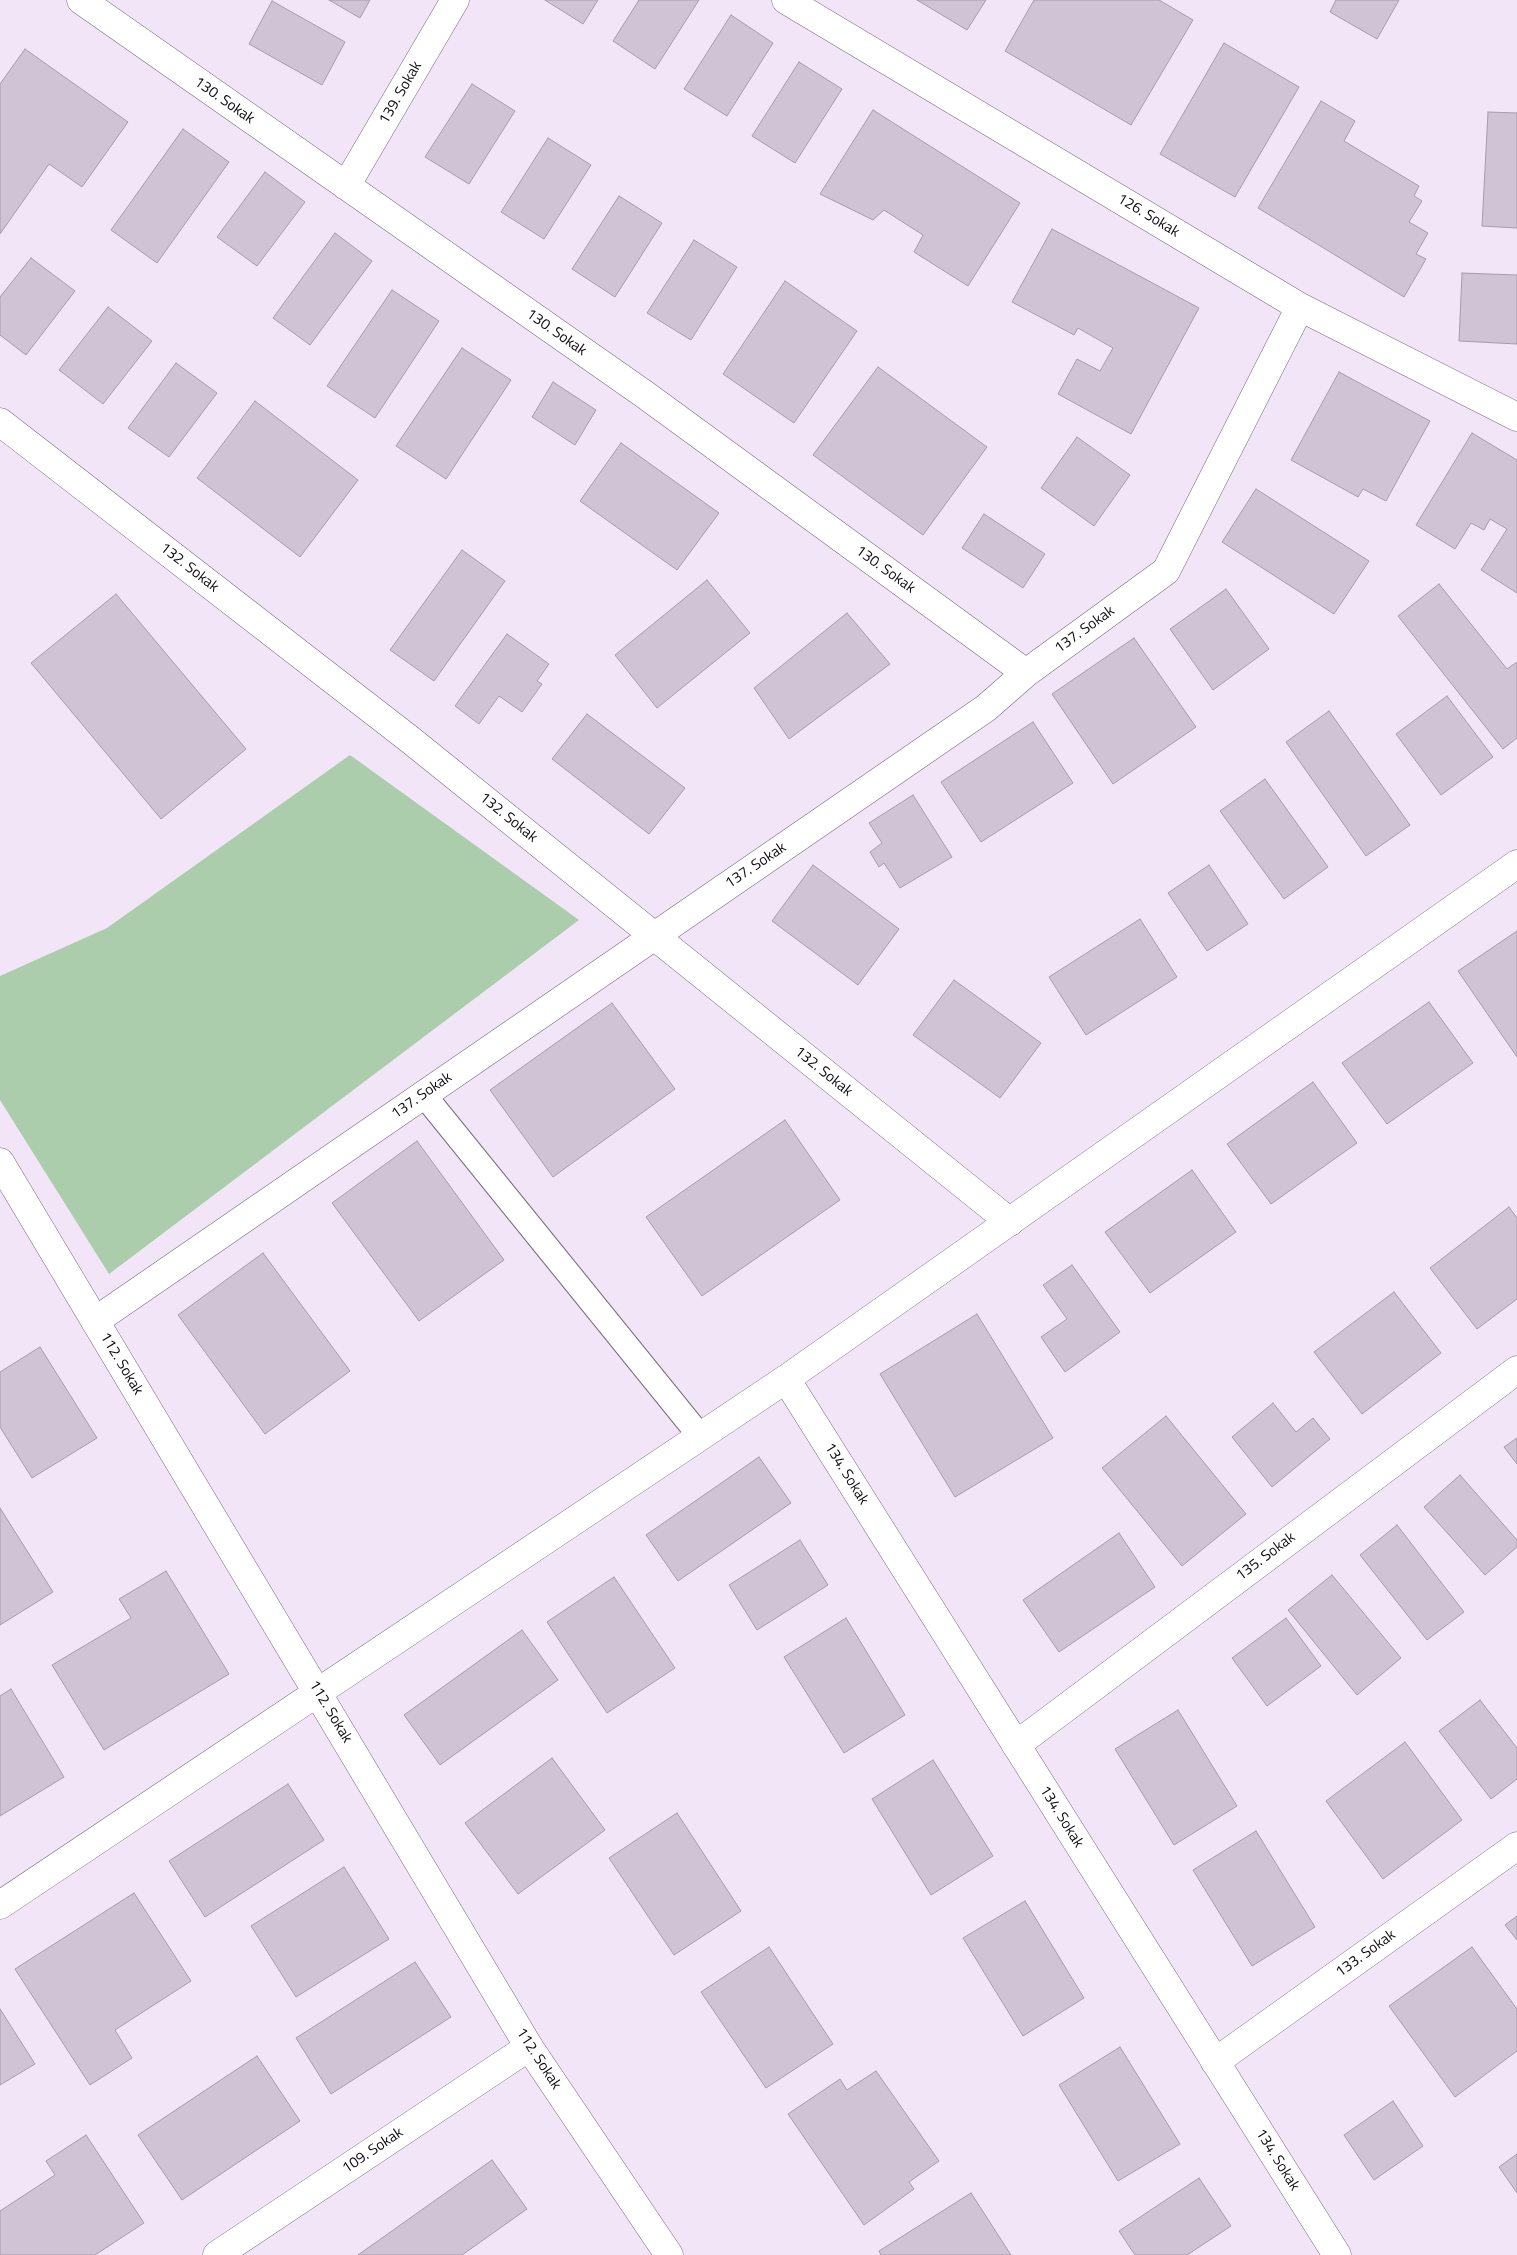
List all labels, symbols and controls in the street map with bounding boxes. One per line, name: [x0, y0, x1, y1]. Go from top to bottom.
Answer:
street label: 139. Sokak: [376, 58, 426, 128]
street label: 130. Sokak: [190, 74, 258, 128]
street label: 126. Sokak: [1114, 190, 1182, 242]
street label: 130. Sokak: [522, 306, 590, 360]
street label: 132. Sokak: [156, 539, 222, 597]
street label: 130. Sokak: [852, 542, 918, 598]
street label: 137. Sokak: [1052, 602, 1118, 658]
street label: 132. Sokak: [475, 789, 541, 847]
street label: 137. Sokak: [722, 839, 790, 893]
street label: 132. Sokak: [790, 1043, 856, 1101]
street label: 137. Sokak: [388, 1069, 456, 1123]
street label: 112. Sokak: [95, 1330, 147, 1398]
street label: 134. Sokak: [820, 1440, 872, 1508]
street label: 135. Sokak: [1233, 1529, 1299, 1585]
street label: 112. Sokak: [304, 1678, 356, 1746]
street label: 134. Sokak: [1035, 1783, 1087, 1851]
street label: 133. Sokak: [1333, 1926, 1399, 1982]
street label: 112. Sokak: [511, 2025, 565, 2093]
street label: 109. Sokak: [339, 2124, 407, 2178]
street label: 134. Sokak: [1251, 2126, 1303, 2194]

